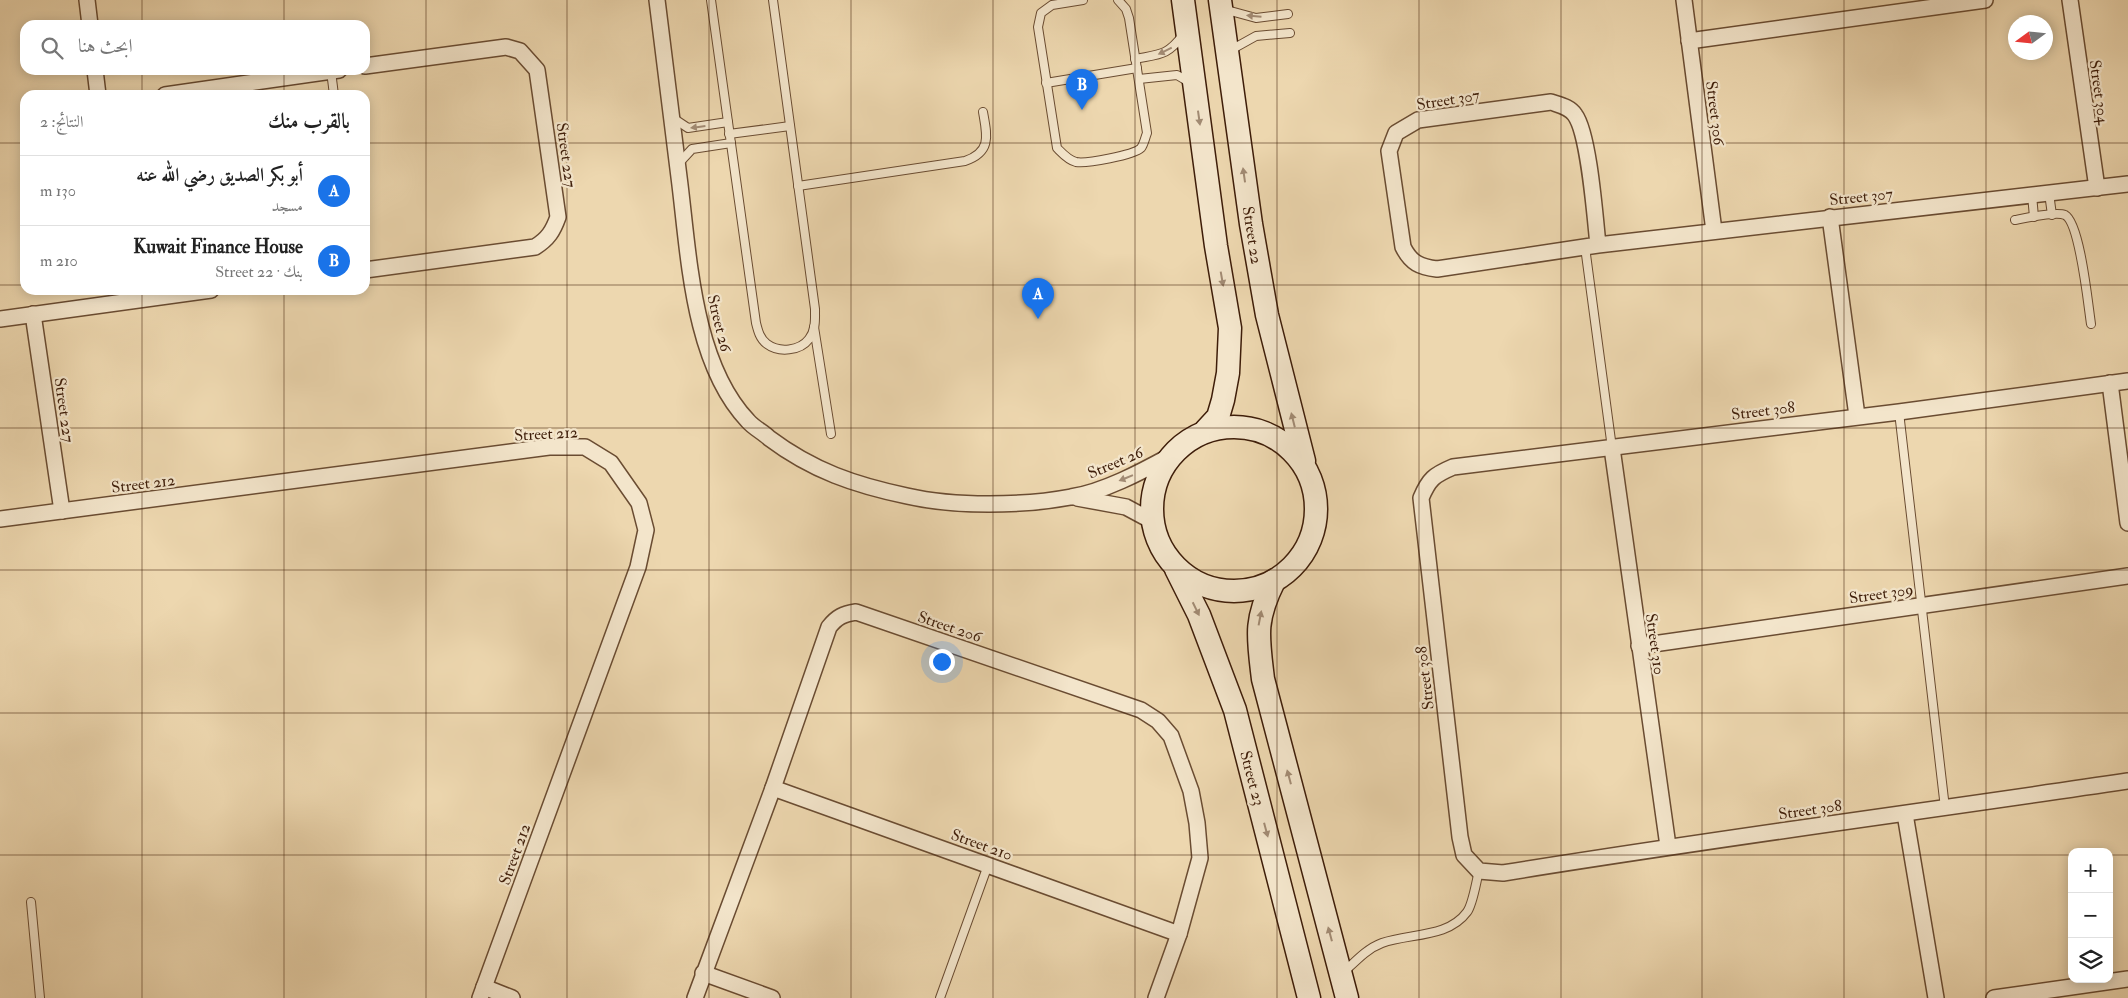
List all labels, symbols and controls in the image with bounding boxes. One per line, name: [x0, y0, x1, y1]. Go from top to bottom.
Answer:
one-way arrow: [1245, 12, 1261, 20]
north arrow: [2008, 15, 2053, 60]
search box: [20, 20, 370, 75]
icon: search: [38, 34, 66, 62]
text: ابحث هنا: [78, 34, 133, 58]
one-way arrow: [1158, 47, 1173, 55]
street label: Street 304: [2085, 59, 2114, 127]
pin: B: [1066, 69, 1098, 110]
street label: Street 306: [1701, 80, 1729, 147]
street label: Street 307: [1415, 85, 1482, 115]
text: بالقرب منك: [268, 108, 350, 135]
one-way arrow: [1195, 110, 1203, 126]
text: النتائج: 2: [40, 112, 84, 132]
street label: Street 227: [552, 121, 581, 190]
one-way arrow: [690, 123, 706, 131]
text: أبو بكر الصديق رضي الله عنه: [136, 163, 303, 187]
one-way arrow: [1240, 166, 1248, 182]
text: 130 m: [40, 181, 76, 201]
text: A: [329, 181, 339, 201]
street label: Street 307: [1828, 184, 1894, 210]
text: مسجد: [272, 196, 303, 216]
street label: Street 22: [1238, 205, 1266, 265]
text: Kuwait Finance House: [133, 235, 303, 259]
text: 210 m: [40, 251, 78, 271]
text: B: [329, 251, 339, 271]
text: بنك · Street 22: [215, 262, 303, 282]
one-way arrow: [1218, 271, 1226, 287]
pin: A: [1022, 278, 1054, 319]
street label: Street 26: [702, 293, 736, 355]
street label: Street 227: [50, 376, 79, 445]
street label: Street 308: [1730, 397, 1796, 425]
one-way arrow: [1289, 412, 1297, 427]
street label: Street 212: [514, 422, 578, 446]
street label: Street 26: [1085, 442, 1147, 483]
street label: Street 212: [110, 470, 176, 498]
one-way arrow: [1118, 474, 1133, 482]
street label: Street 309: [1848, 580, 1914, 608]
one-way arrow: [1192, 602, 1200, 616]
street label: Street 206: [915, 607, 985, 647]
one-way arrow: [1256, 611, 1264, 626]
street label: Street 310: [1641, 612, 1669, 676]
street label: Street 308: [1411, 645, 1439, 711]
your location: [929, 649, 955, 675]
street label: Street 23: [1235, 749, 1269, 808]
one-way arrow: [1285, 769, 1293, 784]
street label: Street 308: [1777, 796, 1844, 824]
street label: Street 212: [495, 821, 535, 888]
one-way arrow: [1262, 823, 1270, 838]
street label: Street 210: [948, 825, 1015, 865]
map controls: [2068, 848, 2113, 983]
button: +: [2068, 848, 2113, 893]
button: −: [2068, 893, 2113, 938]
one-way arrow: [1326, 926, 1334, 941]
button: layers: [2068, 938, 2113, 983]

